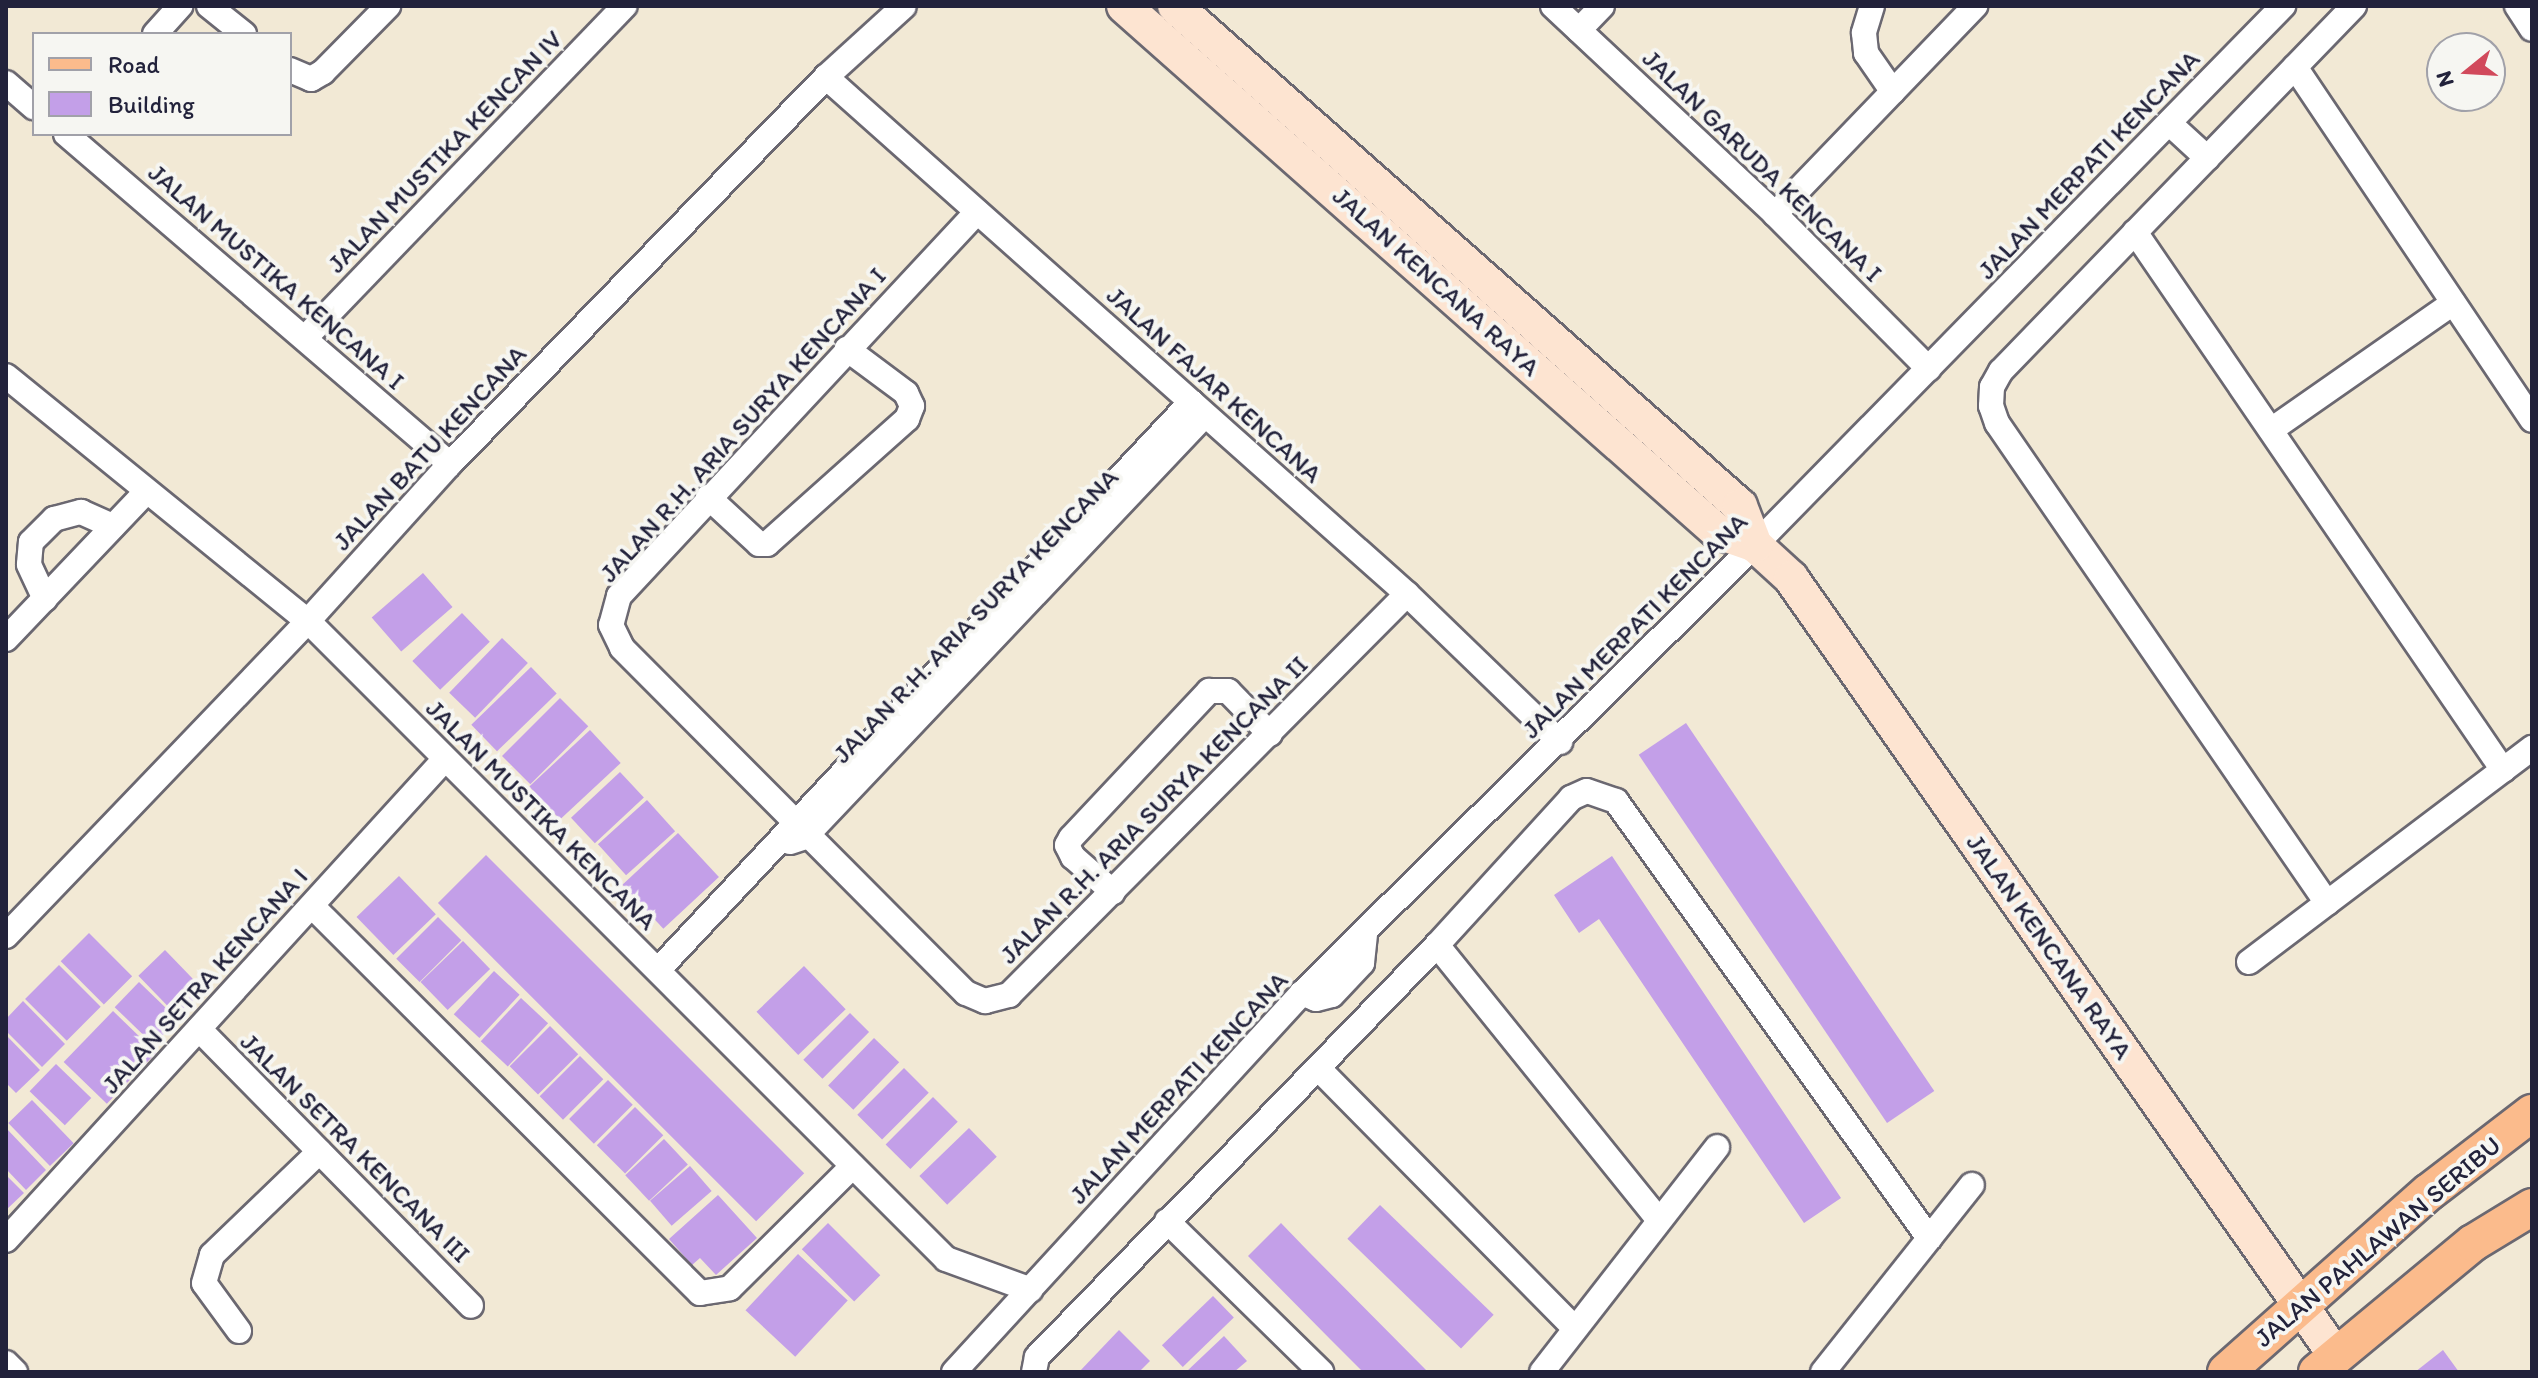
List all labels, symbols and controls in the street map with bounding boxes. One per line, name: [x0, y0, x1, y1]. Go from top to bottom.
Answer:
street label: JALAN MUSTIKA KENCAN IV: [321, 24, 569, 280]
legend: [32, 32, 292, 136]
north arrow: [2426, 32, 2506, 112]
street label: JALAN MERPATI KENCANA: [1970, 42, 2208, 288]
street label: JALAN GARUDA KENCANA I: [1636, 43, 1888, 289]
text: Road: [108, 50, 160, 79]
text: N: [2429, 68, 2460, 90]
text: Building: [108, 90, 195, 119]
street label: JALAN MUSTIKA KENCANA I: [143, 158, 409, 396]
street label: JALAN KENCANA RAYA: [1326, 181, 1546, 383]
street label: JALAN R.H. ARIA SURYA KENCANA I: [593, 261, 893, 589]
street label: JALAN FAJAR KENCANA: [1100, 280, 1328, 490]
street label: JALAN BATU KENCANA: [327, 339, 533, 557]
street label: JALAN R.H. ARIA SURYA KENCANA: [827, 462, 1125, 770]
street label: JALAN MERPATI KENCANA: [1514, 505, 1756, 747]
street label: JALAN R.H. ARIA SURYA KENCANA II: [995, 651, 1313, 969]
street label: JALAN MUSTIKA KENCANA: [420, 694, 662, 936]
street label: JALAN KENCANA RAYA: [1959, 828, 2139, 1066]
street label: JALAN SETRA KENCANA I: [94, 861, 316, 1101]
street label: JALAN MERPATI KENCANA: [1062, 964, 1296, 1212]
street label: JALAN SETRA KENCANA III: [234, 1027, 476, 1269]
street label: JALAN PAHLAWAN SERIBU: [2250, 1131, 2506, 1353]

